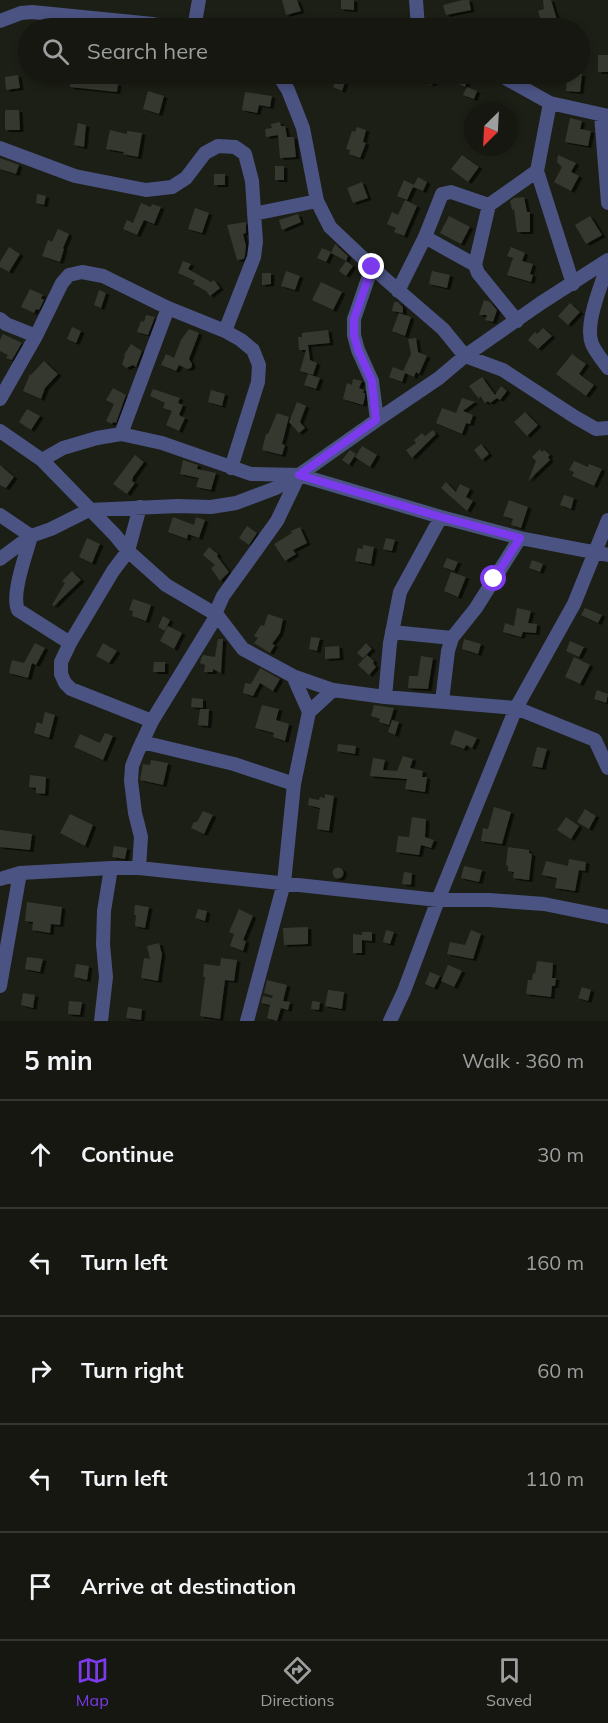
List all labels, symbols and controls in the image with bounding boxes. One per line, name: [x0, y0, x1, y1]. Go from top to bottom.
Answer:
search box: [18, 18, 590, 84]
icon: search: [39, 35, 72, 68]
text: Search here: [87, 37, 208, 65]
north arrow: [464, 102, 518, 156]
route end: [358, 253, 384, 279]
route start: [480, 565, 506, 591]
text: 5 min: [24, 1044, 93, 1077]
text: Walk · 360 m: [462, 1048, 584, 1073]
icon: ahead: [24, 1138, 57, 1171]
text: Continue: [81, 1140, 174, 1168]
text: 30 m: [537, 1142, 584, 1167]
icon: left: [24, 1246, 57, 1279]
text: Turn left: [81, 1248, 168, 1276]
text: 160 m: [525, 1250, 584, 1275]
icon: right: [24, 1354, 57, 1387]
text: Turn right: [81, 1356, 184, 1384]
text: 60 m: [537, 1358, 584, 1383]
icon: left: [24, 1462, 57, 1495]
text: Turn left: [81, 1464, 168, 1492]
text: 110 m: [525, 1466, 584, 1491]
icon: arrive: [24, 1570, 57, 1603]
text: Arrive at destination: [81, 1572, 296, 1600]
tab: Map: [76, 1654, 109, 1710]
tab: Directions: [260, 1654, 334, 1710]
tab: Saved: [486, 1654, 532, 1710]

